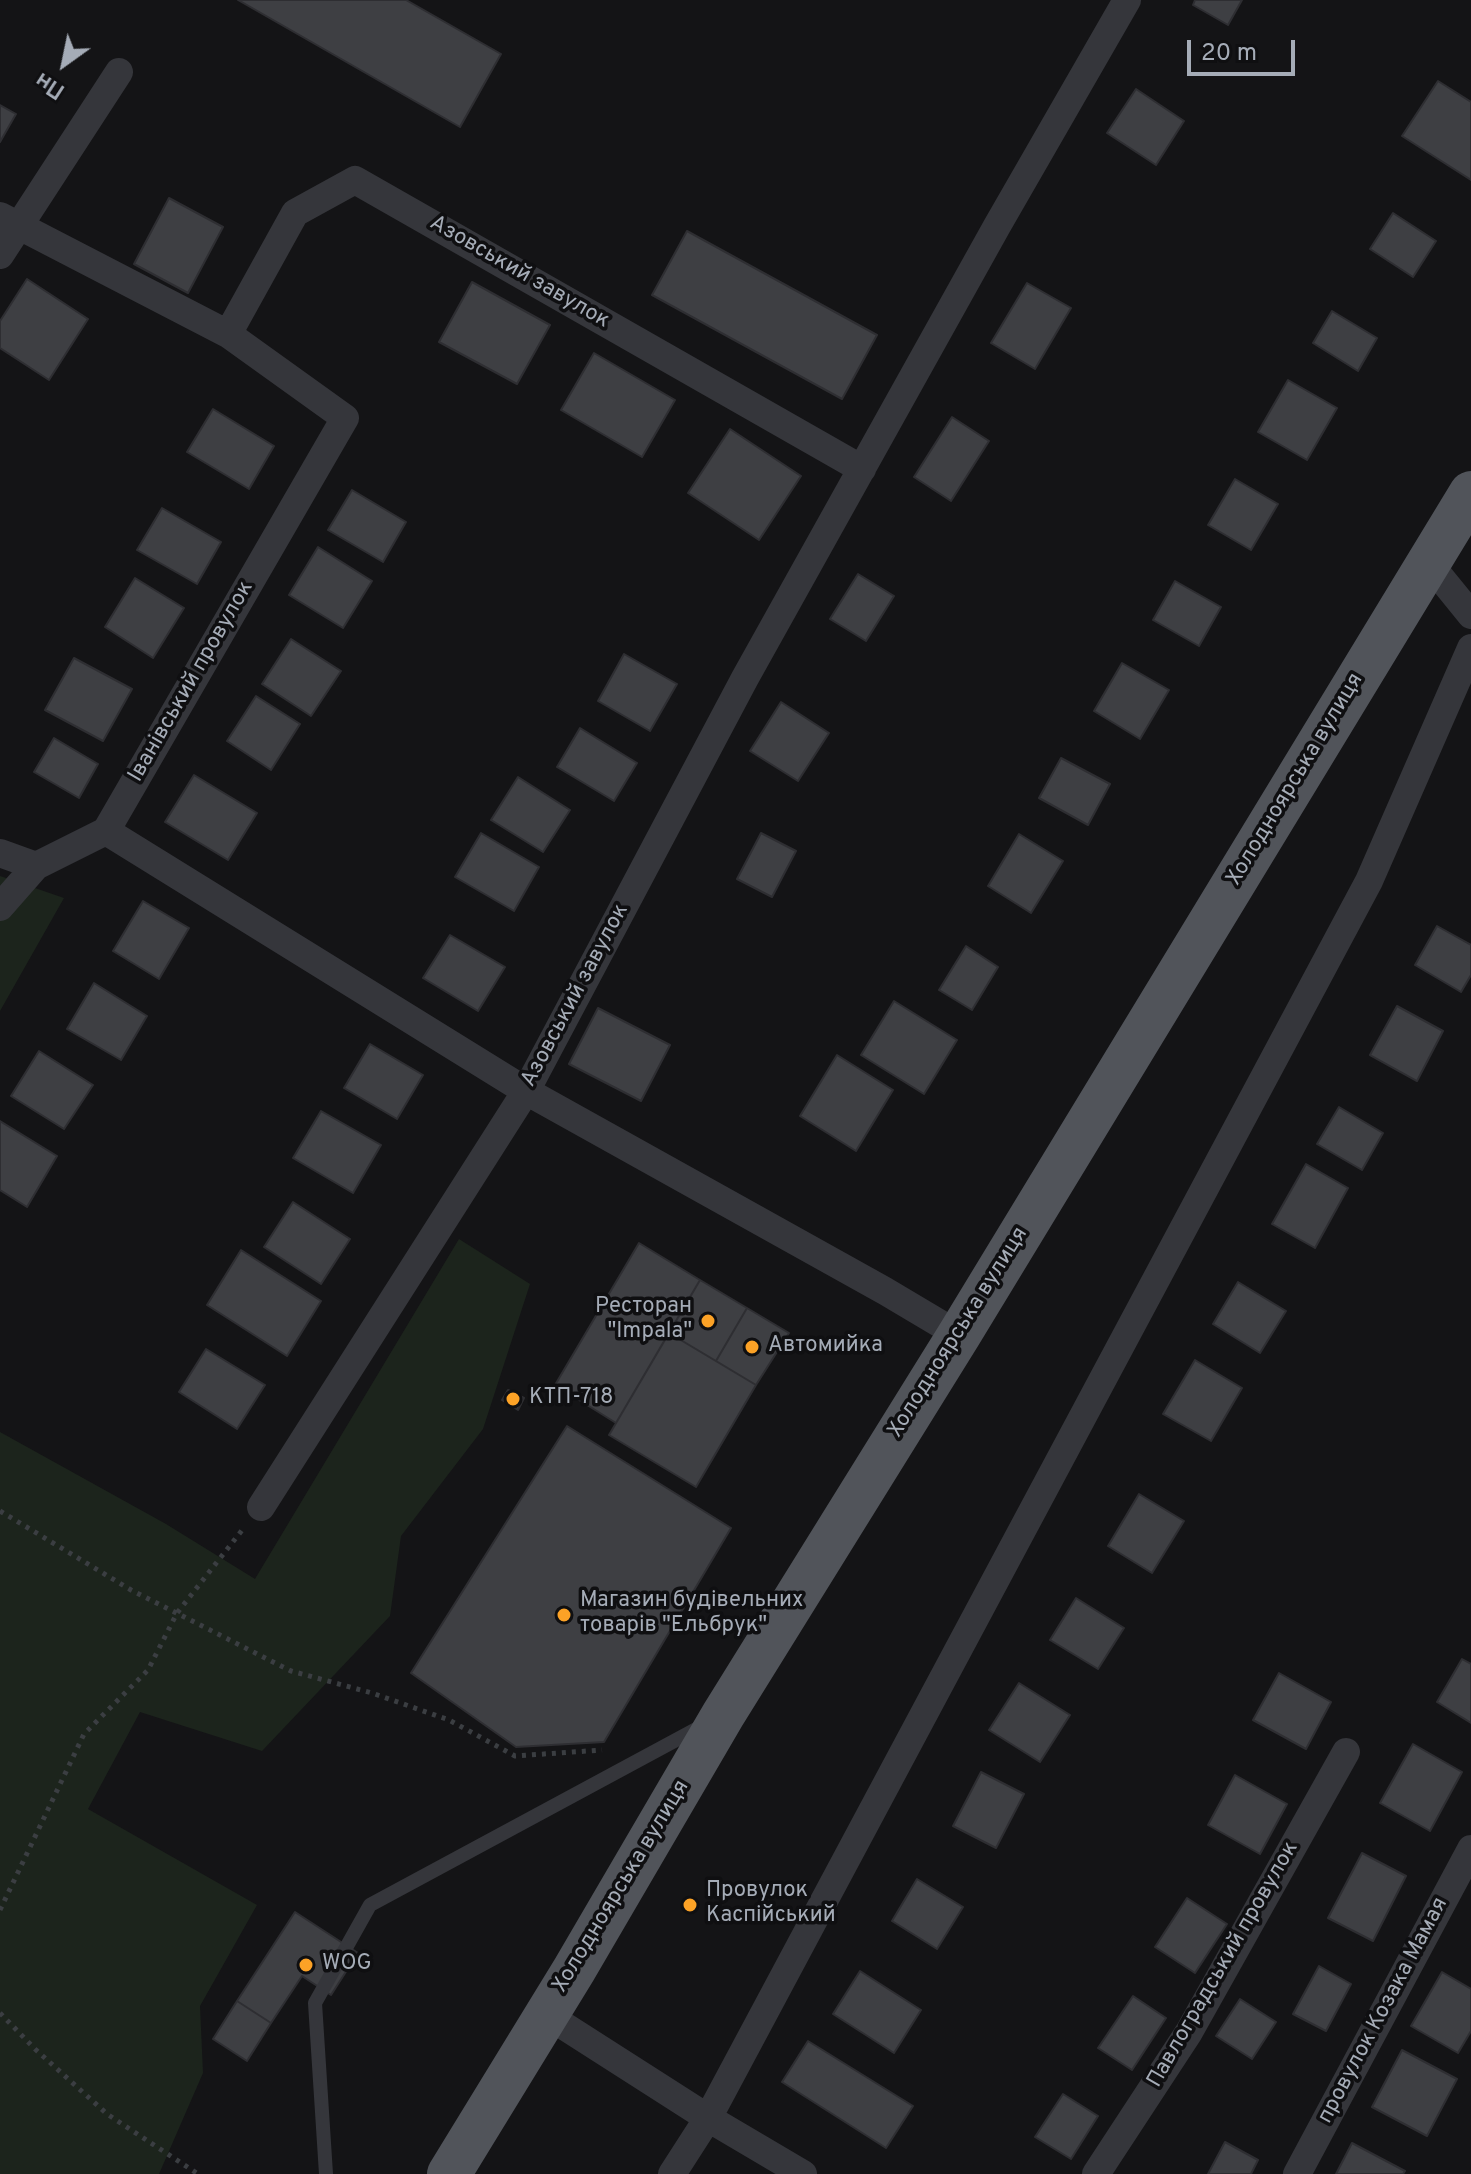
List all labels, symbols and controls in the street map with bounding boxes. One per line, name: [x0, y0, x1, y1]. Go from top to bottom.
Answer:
north arrow: [24, 24, 104, 104]
scale bar: [1191, 24, 1299, 74]
text: 20 m: [1201, 39, 1257, 69]
text: Пн: [31, 65, 70, 104]
street label: Азовський завулок: [424, 211, 614, 335]
street label: Іванівський провулок: [124, 577, 260, 787]
street label: Холодноярська вулиця: [1222, 669, 1370, 891]
street label: Азовський завулок: [517, 900, 635, 1092]
street label: Холодноярська вулиця: [883, 1223, 1035, 1443]
place label: Ресторан "Impala": [595, 1295, 692, 1346]
marker: Ресторан "Impala": [699, 1312, 717, 1330]
place label: Автомийка: [768, 1334, 883, 1360]
marker: Автомийка: [743, 1338, 761, 1356]
place label: КТП-718: [529, 1386, 614, 1412]
marker: КТП-718: [504, 1390, 522, 1408]
place label: Магазин будівельних товарів "Ельбрук": [580, 1589, 803, 1640]
marker: Магазин будівельних товарів "Ельбрук": [555, 1606, 573, 1624]
street label: Холодноярська вулиця: [548, 1776, 696, 1998]
street label: Павлоградський провулок: [1143, 1837, 1305, 2093]
place label: Провулок Каспійський: [706, 1879, 836, 1930]
street label: провулок Козака Мамая: [1313, 1894, 1455, 2128]
marker: Провулок Каспійський: [681, 1896, 699, 1914]
place label: WOG: [322, 1952, 372, 1978]
marker: WOG: [297, 1956, 315, 1974]

